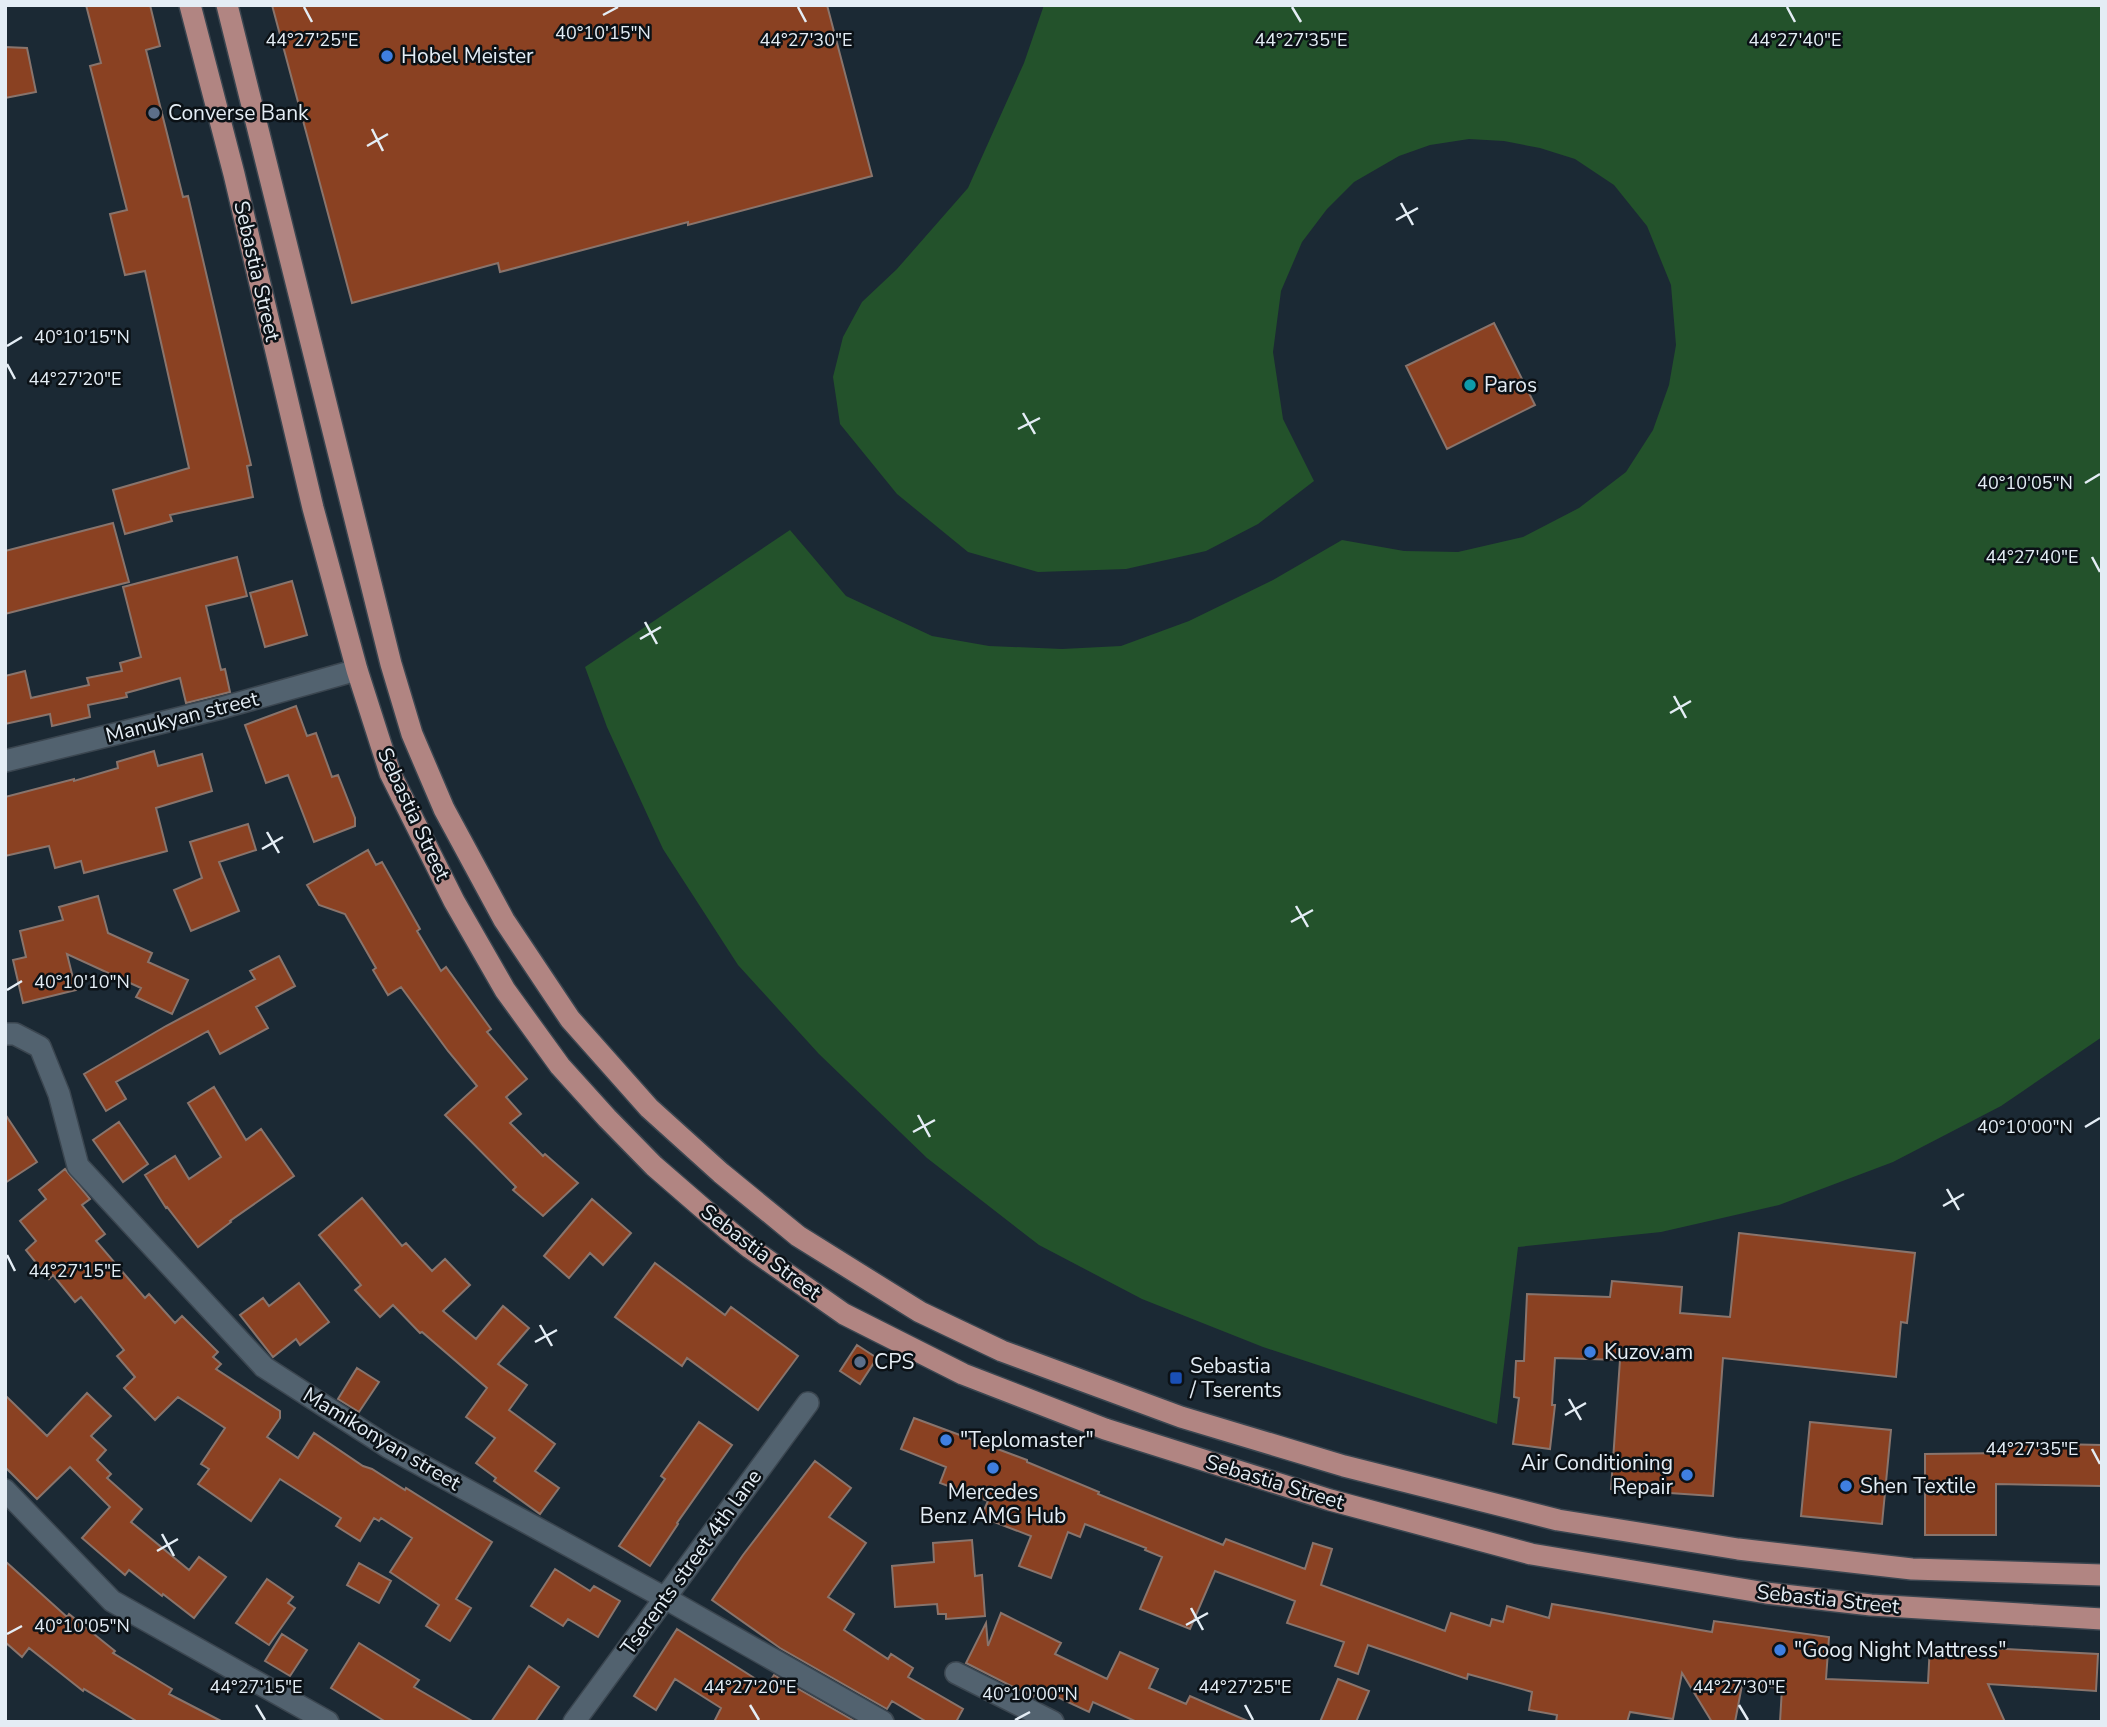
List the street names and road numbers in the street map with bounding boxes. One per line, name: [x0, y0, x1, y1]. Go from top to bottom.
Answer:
street label: Sebastia Street: [227, 198, 287, 345]
street label: Manukyan street: [103, 684, 262, 750]
street label: Sebastia Street: [371, 743, 457, 886]
street label: Sebastia Street: [695, 1198, 827, 1307]
street label: Mamikonyan street: [298, 1381, 467, 1497]
street label: Sebastia Street: [1202, 1448, 1348, 1517]
street label: Tserents street 4th lane: [614, 1463, 768, 1661]
street label: Sebastia Street: [1755, 1578, 1901, 1620]

